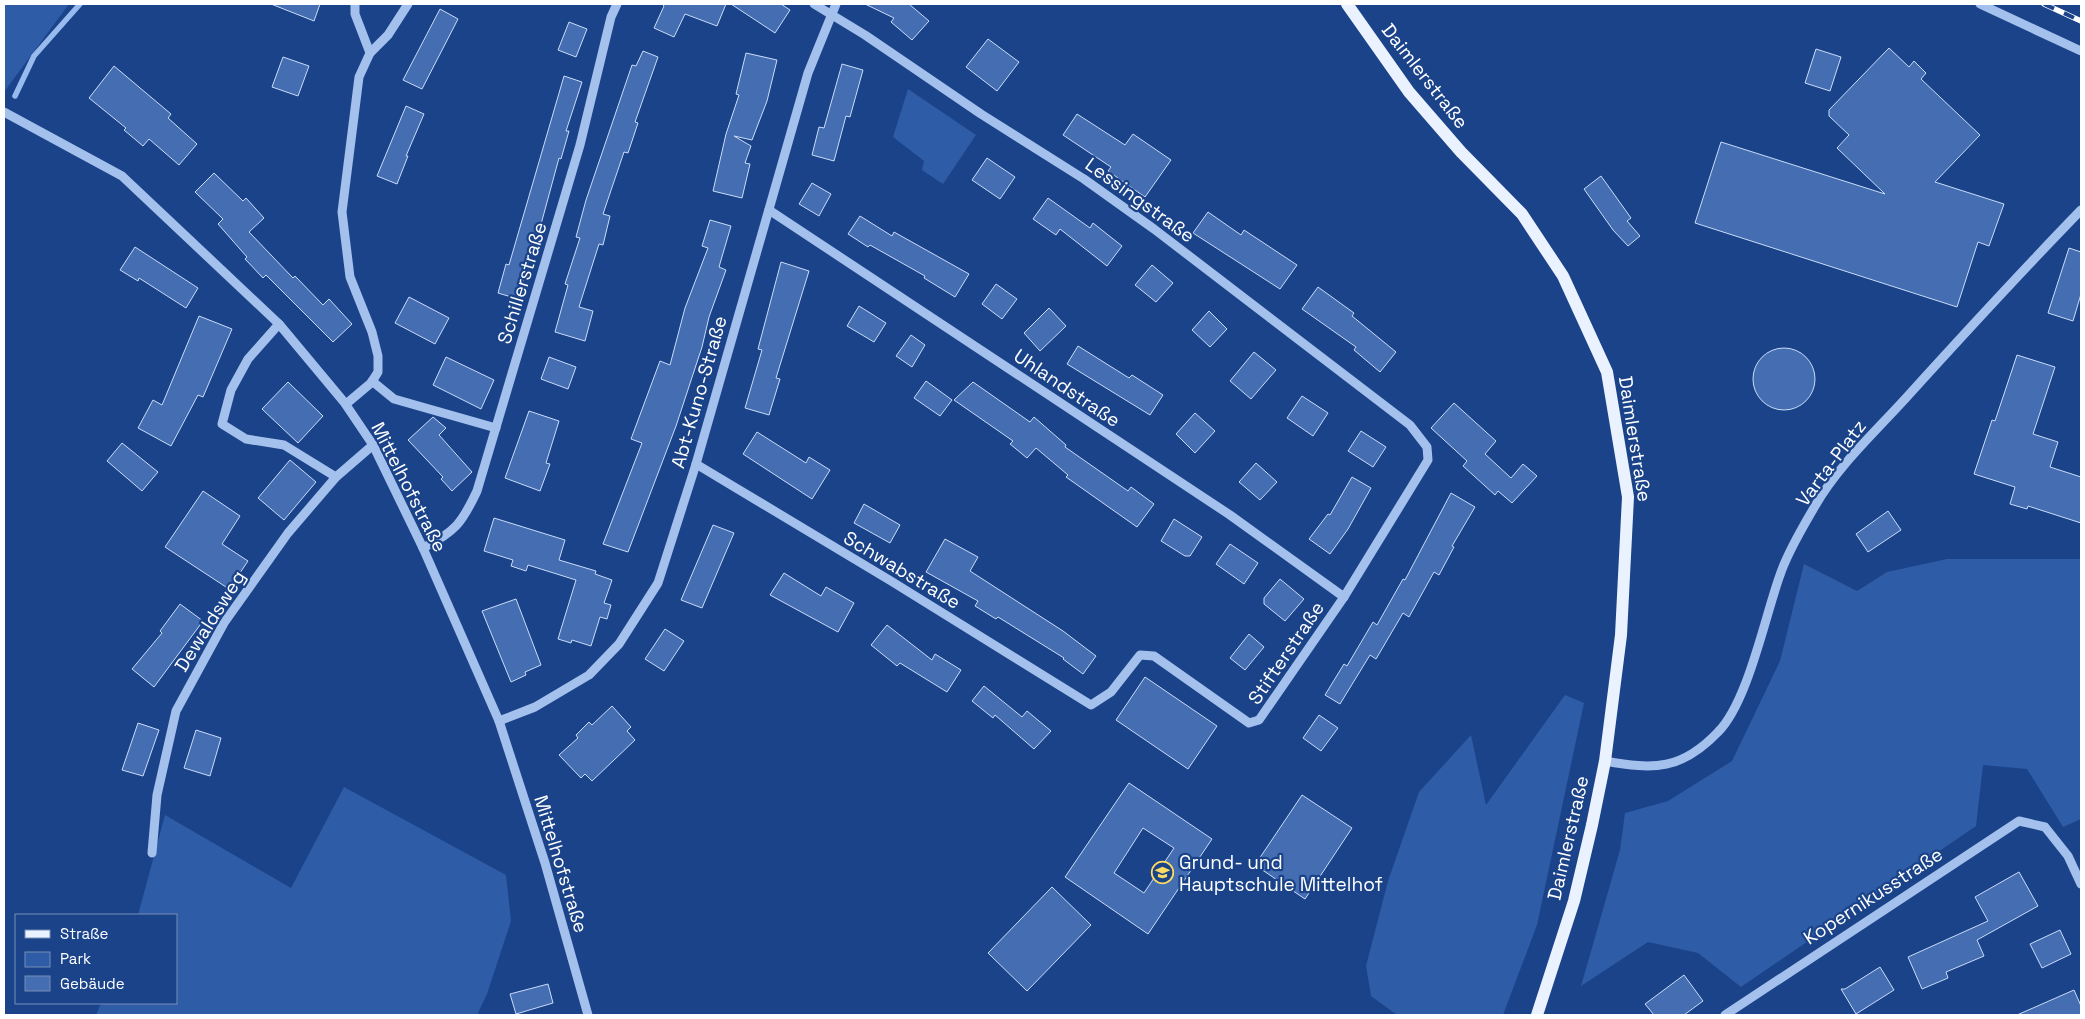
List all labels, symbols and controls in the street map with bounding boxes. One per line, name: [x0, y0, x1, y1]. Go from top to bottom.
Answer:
street label: Daimlerstraße: [1376, 18, 1474, 134]
street label: Lessingstraße: [1080, 152, 1200, 248]
street label: Schillerstraße: [492, 219, 552, 347]
street label: Abt-Kuno-Straße: [665, 313, 733, 471]
street label: Uhlandstraße: [1009, 343, 1125, 433]
street label: Daimlerstraße: [1613, 374, 1657, 504]
street label: Varta-Platz: [1790, 415, 1872, 511]
street label: Mittelhofstraße: [365, 418, 453, 556]
street label: Schwabstraße: [839, 525, 965, 615]
street label: Dewaldsweg: [169, 566, 251, 676]
street label: Stifterstraße: [1242, 597, 1330, 709]
street label: Daimlerstraße: [1542, 773, 1594, 903]
street label: Mittelhofstraße: [528, 792, 594, 936]
street label: Kopernikusstraße: [1799, 842, 1947, 950]
place label: Grund- und Hauptschule Mittelhof: [1179, 850, 1383, 897]
school or university icon: Grund- und Hauptschule Mittelhof: [1151, 861, 1175, 885]
legend: [15, 914, 178, 1004]
text: Straße: [60, 924, 109, 943]
text: Park: [60, 949, 91, 968]
text: Gebäude: [60, 974, 125, 993]

